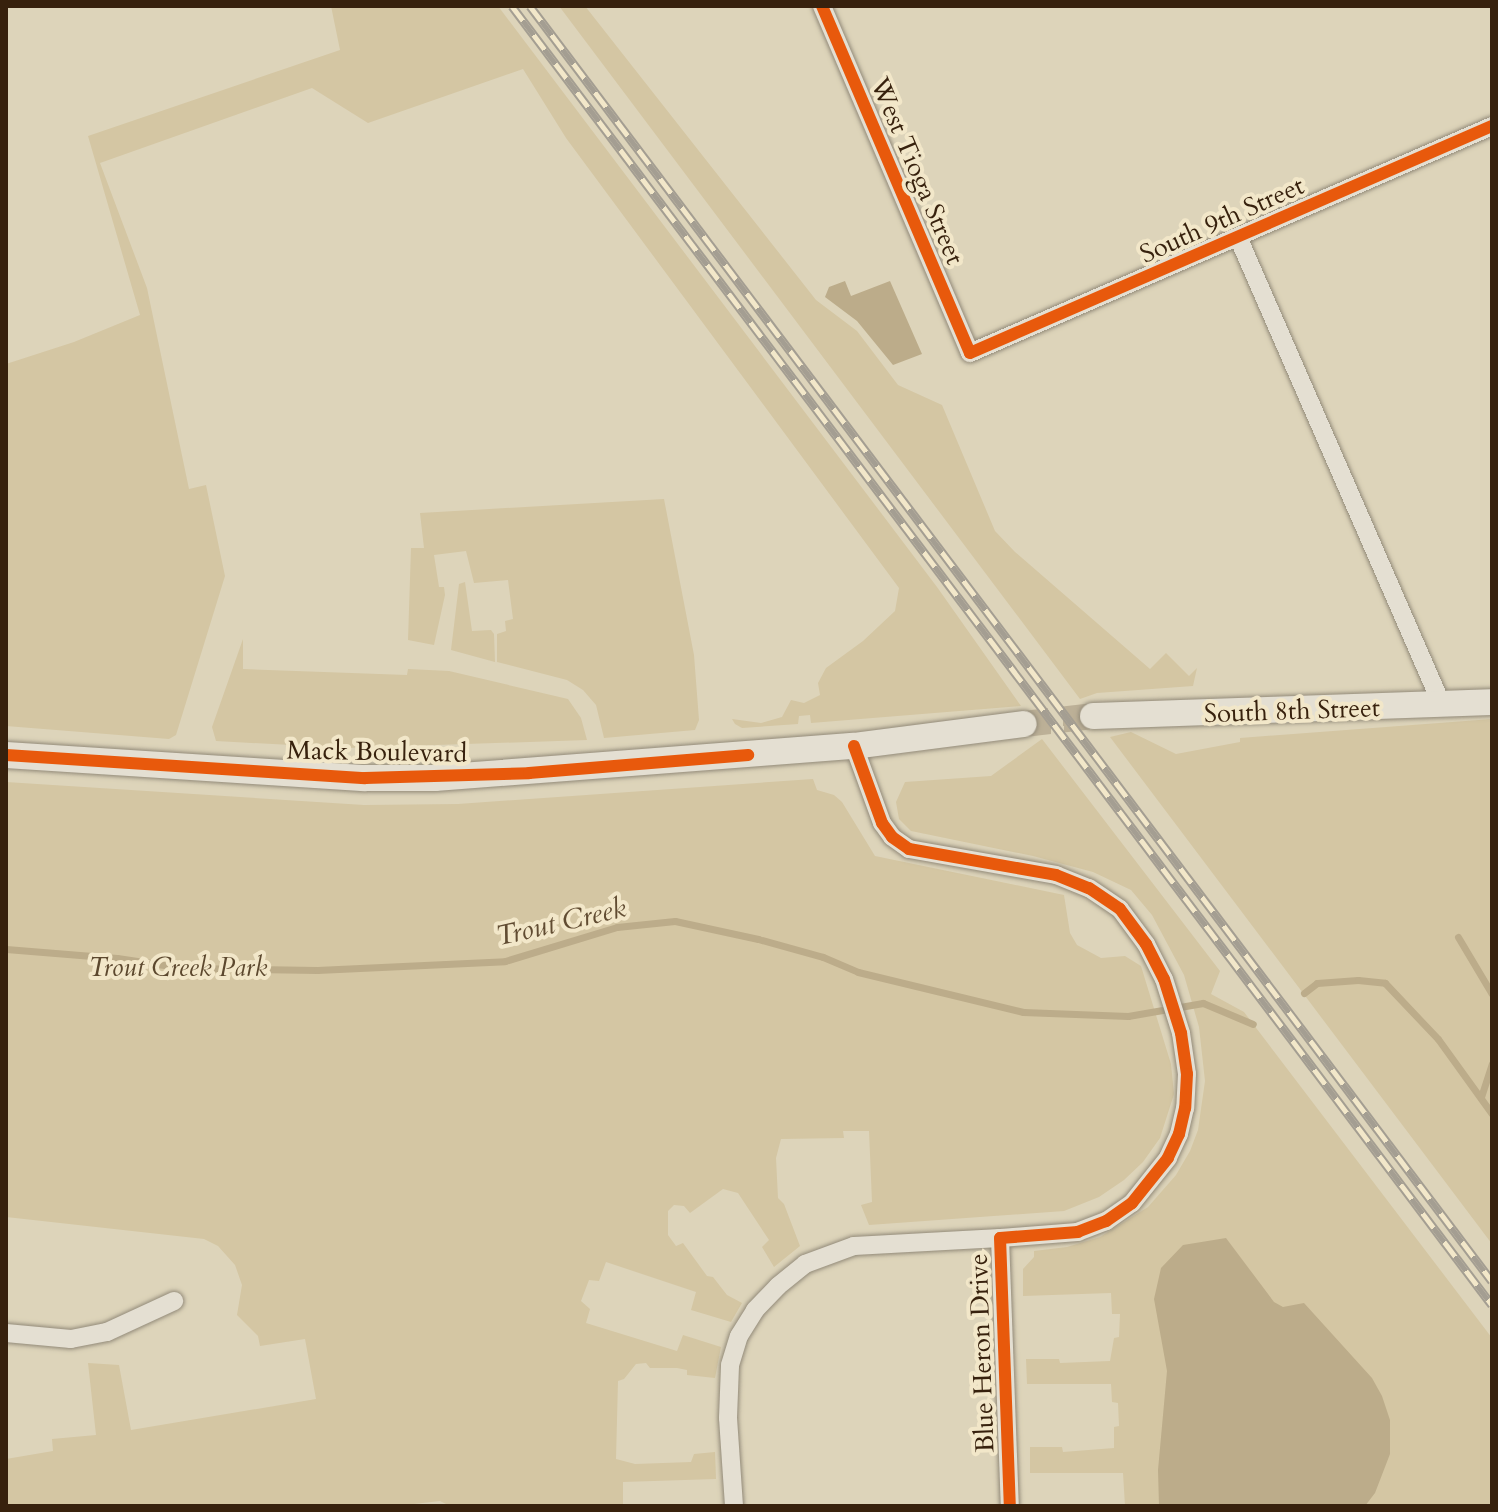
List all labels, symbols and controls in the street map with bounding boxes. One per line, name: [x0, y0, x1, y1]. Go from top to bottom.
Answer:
street label: West Tioga Street: [864, 73, 970, 269]
street label: South 9th Street: [1135, 170, 1309, 270]
street label: South 8th Street: [1203, 692, 1381, 730]
street label: Mack Boulevard: [286, 735, 468, 769]
water label: Trout Creek: [493, 891, 629, 953]
park label: Trout Creek Park: [89, 952, 267, 984]
street label: Blue Heron Drive: [963, 1253, 1001, 1453]

